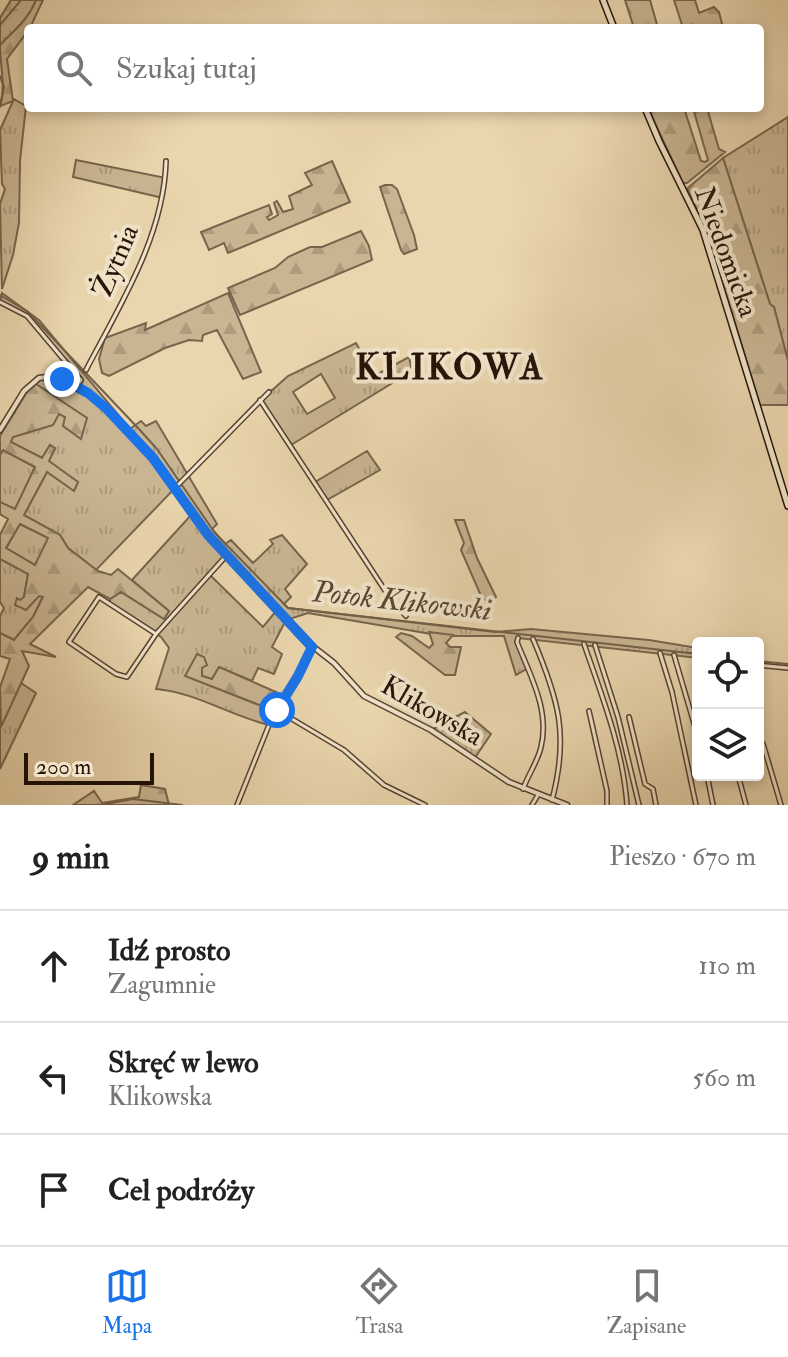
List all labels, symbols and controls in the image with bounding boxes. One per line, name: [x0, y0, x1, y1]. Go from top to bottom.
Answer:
search box: [24, 24, 764, 112]
icon: search: [52, 46, 96, 90]
text: Szukaj tutaj: [116, 50, 257, 87]
street label: Niedomicka: [686, 182, 766, 322]
street label: Żytnia: [85, 219, 147, 303]
district label: KLIKOWA: [355, 345, 545, 390]
route end: [44, 361, 80, 397]
water label: Potok Klikowski: [310, 573, 493, 629]
map controls: [692, 637, 764, 781]
button: locate: [692, 637, 764, 709]
street label: Klikowska: [375, 668, 490, 754]
route start: [259, 692, 295, 728]
button: layers: [692, 709, 764, 781]
scale bar: [24, 749, 154, 785]
text: 200 m: [36, 753, 91, 781]
text: 9 min: [32, 836, 110, 879]
text: Pieszo · 670 m: [609, 841, 756, 873]
text: Idź prosto: [108, 932, 230, 969]
icon: ahead: [32, 944, 76, 988]
text: 110 m: [699, 950, 756, 982]
text: Zagumnie: [108, 969, 216, 1001]
text: Skręć w lewo: [108, 1044, 259, 1081]
icon: left: [32, 1056, 76, 1100]
text: 560 m: [693, 1062, 756, 1094]
text: Klikowska: [108, 1081, 212, 1113]
icon: arrive: [32, 1168, 76, 1212]
text: Cel podróży: [108, 1172, 254, 1209]
tab: Mapa: [102, 1264, 152, 1340]
tab: Trasa: [356, 1264, 403, 1340]
tab: Zapisane: [607, 1264, 686, 1340]

